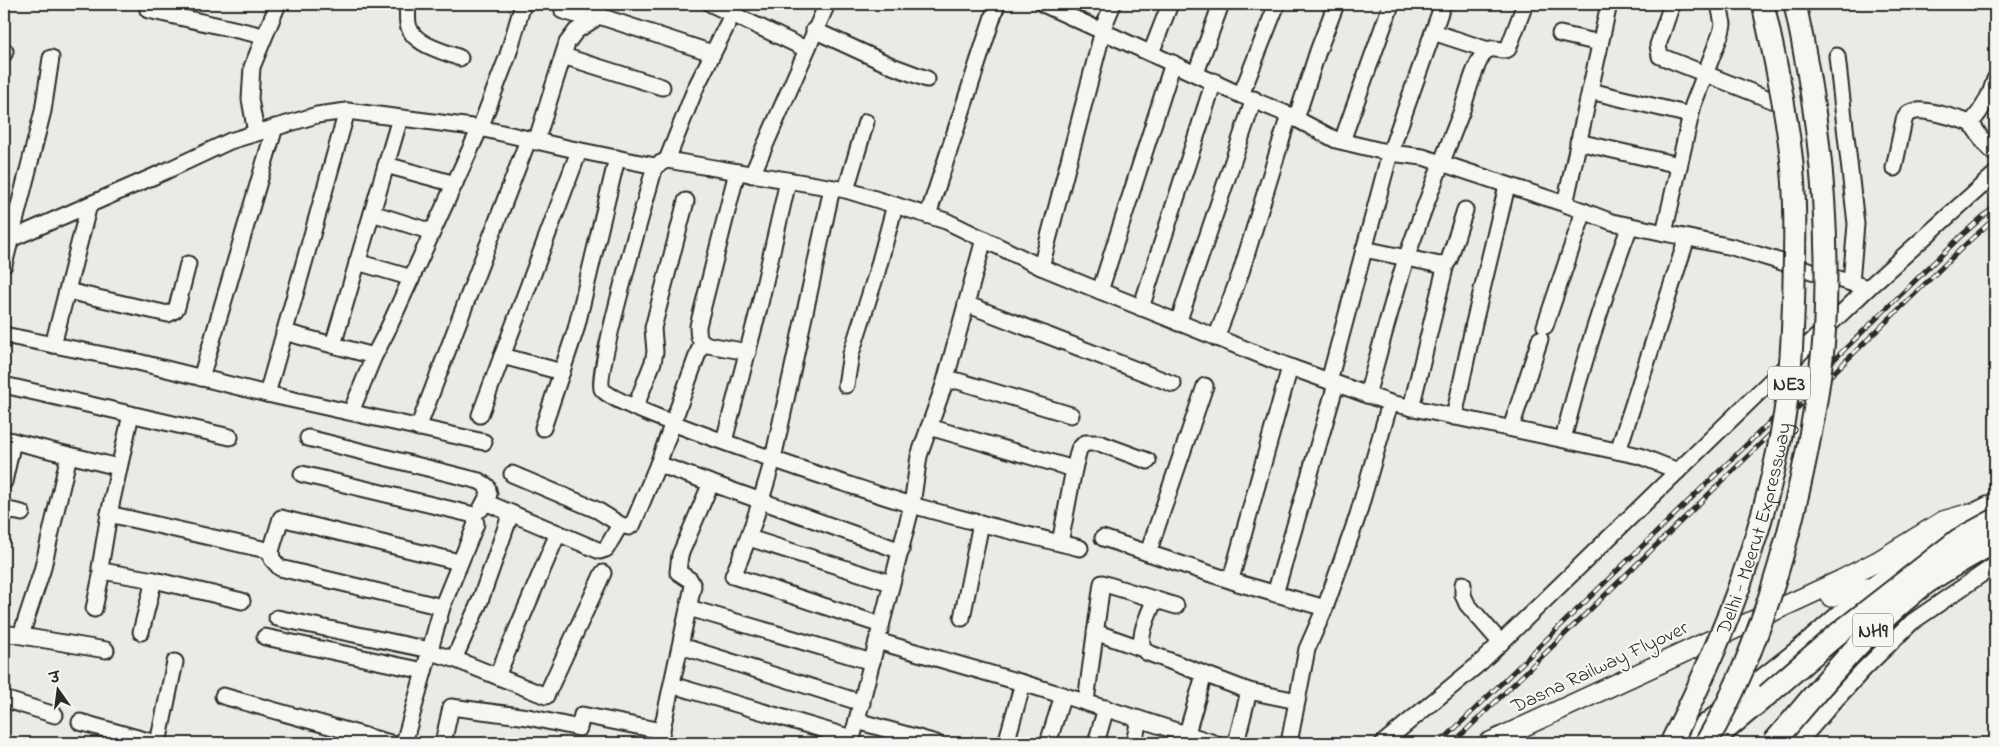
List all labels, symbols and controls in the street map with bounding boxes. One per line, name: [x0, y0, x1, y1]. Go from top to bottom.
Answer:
road number: NE3: [1768, 366, 1810, 399]
street label: Delhi - Meerut Expressway: [1710, 420, 1800, 640]
street label: Dasna Railway Flyover: [1506, 614, 1694, 722]
road number: NH9: [1853, 614, 1893, 646]
north arrow: [32, 664, 82, 714]
text: उ: [46, 667, 64, 691]

